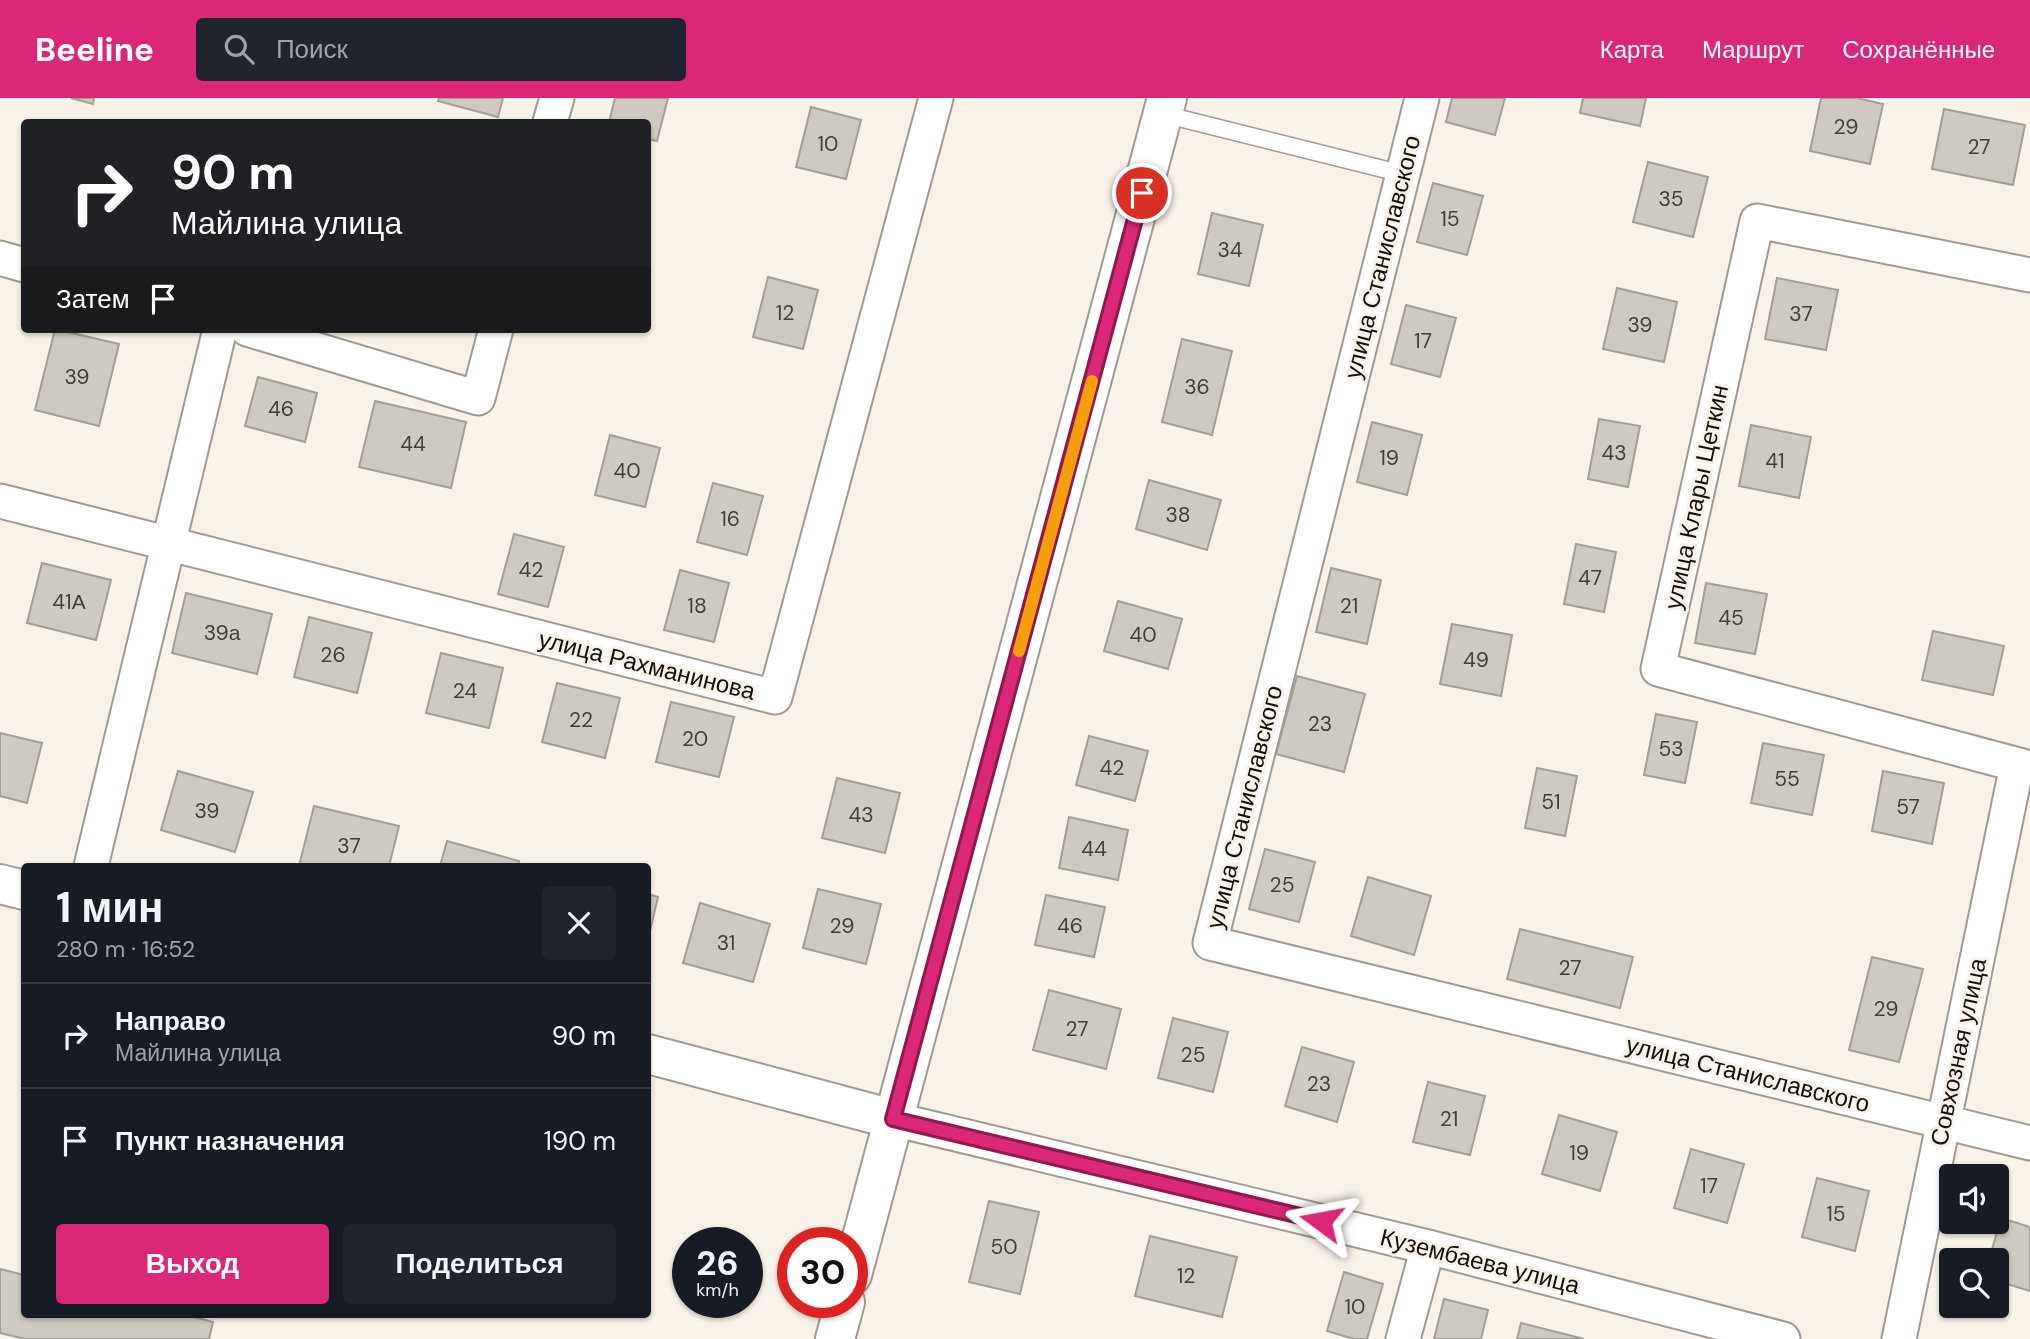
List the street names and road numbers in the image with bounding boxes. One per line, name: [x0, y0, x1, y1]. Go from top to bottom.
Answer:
street label: улица Станиславского: [1337, 132, 1427, 382]
street label: улица Клары Цеткин: [1657, 382, 1735, 612]
street label: улица Рахманинова: [536, 623, 759, 707]
street label: улица Станиславского: [1199, 682, 1289, 932]
street label: Совхозная улица: [1923, 955, 1993, 1149]
street label: улица Станиславского: [1623, 1029, 1873, 1119]
street label: Кузембаева улица: [1377, 1221, 1584, 1301]

